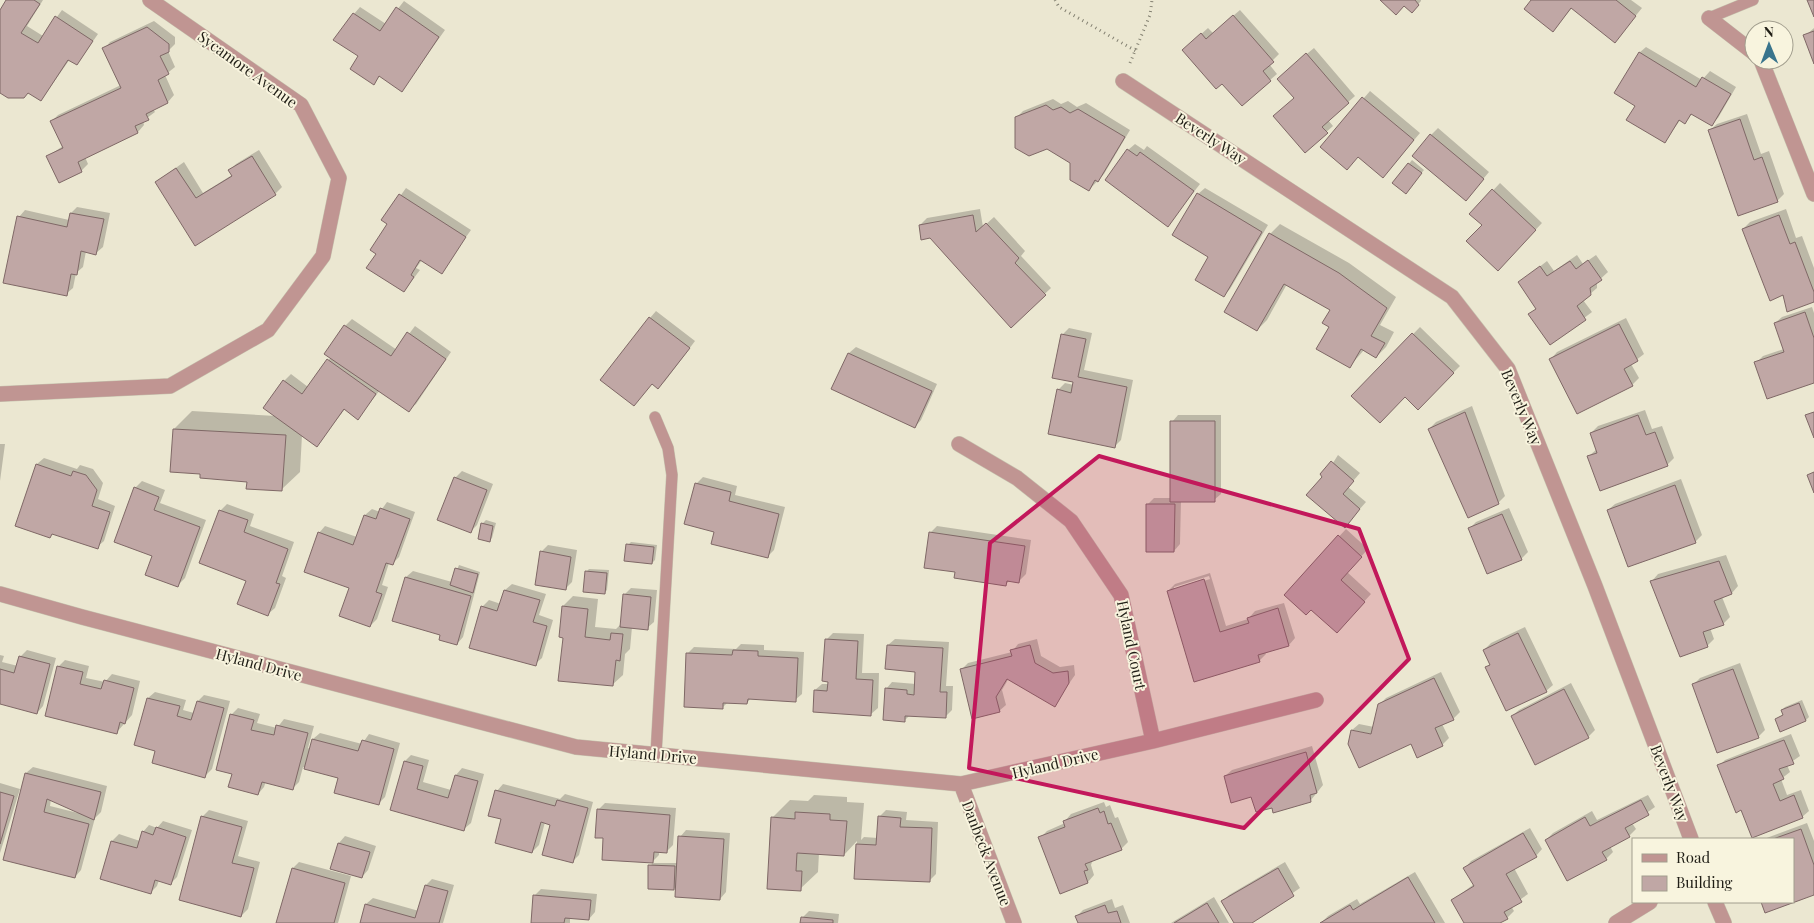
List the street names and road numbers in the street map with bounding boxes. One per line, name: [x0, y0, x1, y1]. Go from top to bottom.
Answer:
street label: Sycamore Avenue: [194, 26, 302, 112]
street label: Beverly Way: [1172, 108, 1251, 169]
street label: Beverly Way: [1497, 366, 1547, 448]
street label: Hyland Court: [1113, 599, 1151, 692]
street label: Hyland Drive: [214, 643, 304, 685]
street label: Hyland Drive: [608, 740, 698, 768]
street label: Beverly Way: [1646, 742, 1694, 825]
street label: Hyland Drive: [1010, 743, 1100, 783]
street label: Danbeck Avenue: [958, 797, 1016, 909]

